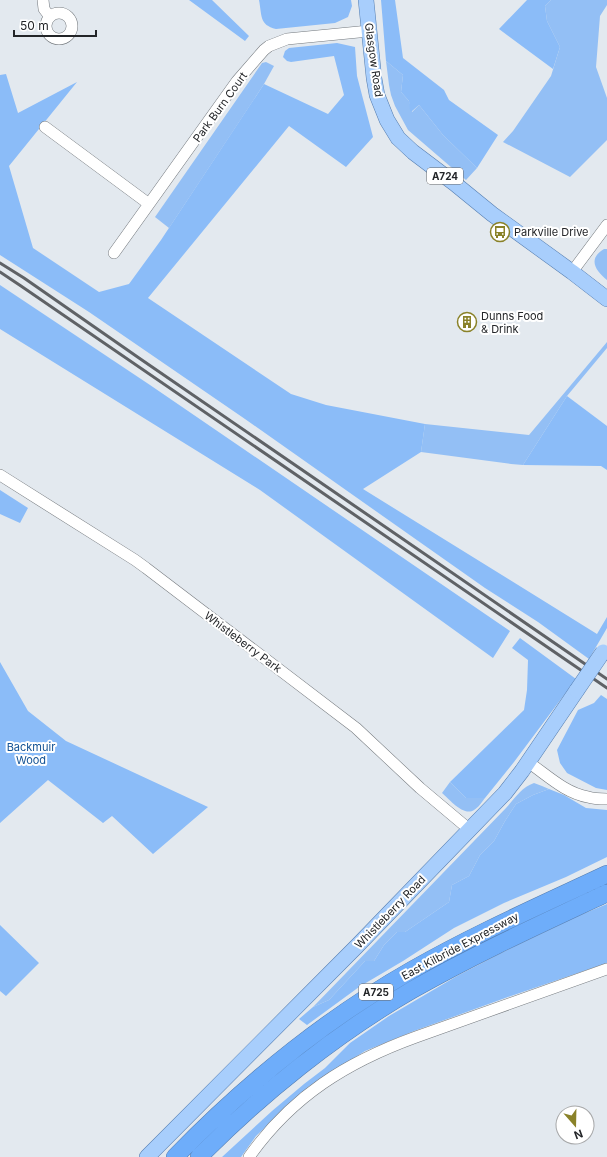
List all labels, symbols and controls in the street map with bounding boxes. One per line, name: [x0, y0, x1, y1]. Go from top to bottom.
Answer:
scale bar: [14, 12, 96, 38]
text: 50 m: [20, 18, 49, 33]
street label: Glasgow Road: [362, 22, 386, 98]
street label: Park Burn Court: [190, 69, 250, 145]
road number: A724: [427, 168, 463, 184]
bus stop icon: Parkville Drive: [489, 221, 511, 243]
place label: Parkville Drive: [514, 225, 589, 239]
place label: Dunns Food & Drink: [481, 309, 543, 336]
building icon: Dunns Food & Drink: [456, 311, 478, 333]
street label: Whistleberry Park: [202, 608, 284, 676]
park label: Backmuir Wood: [7, 740, 55, 767]
street label: Whistleberry Road: [352, 873, 428, 951]
street label: East Kilbride Expressway: [399, 909, 521, 983]
road number: A725: [359, 984, 393, 1000]
north arrow: [555, 1105, 595, 1145]
text: N: [572, 1126, 585, 1142]

